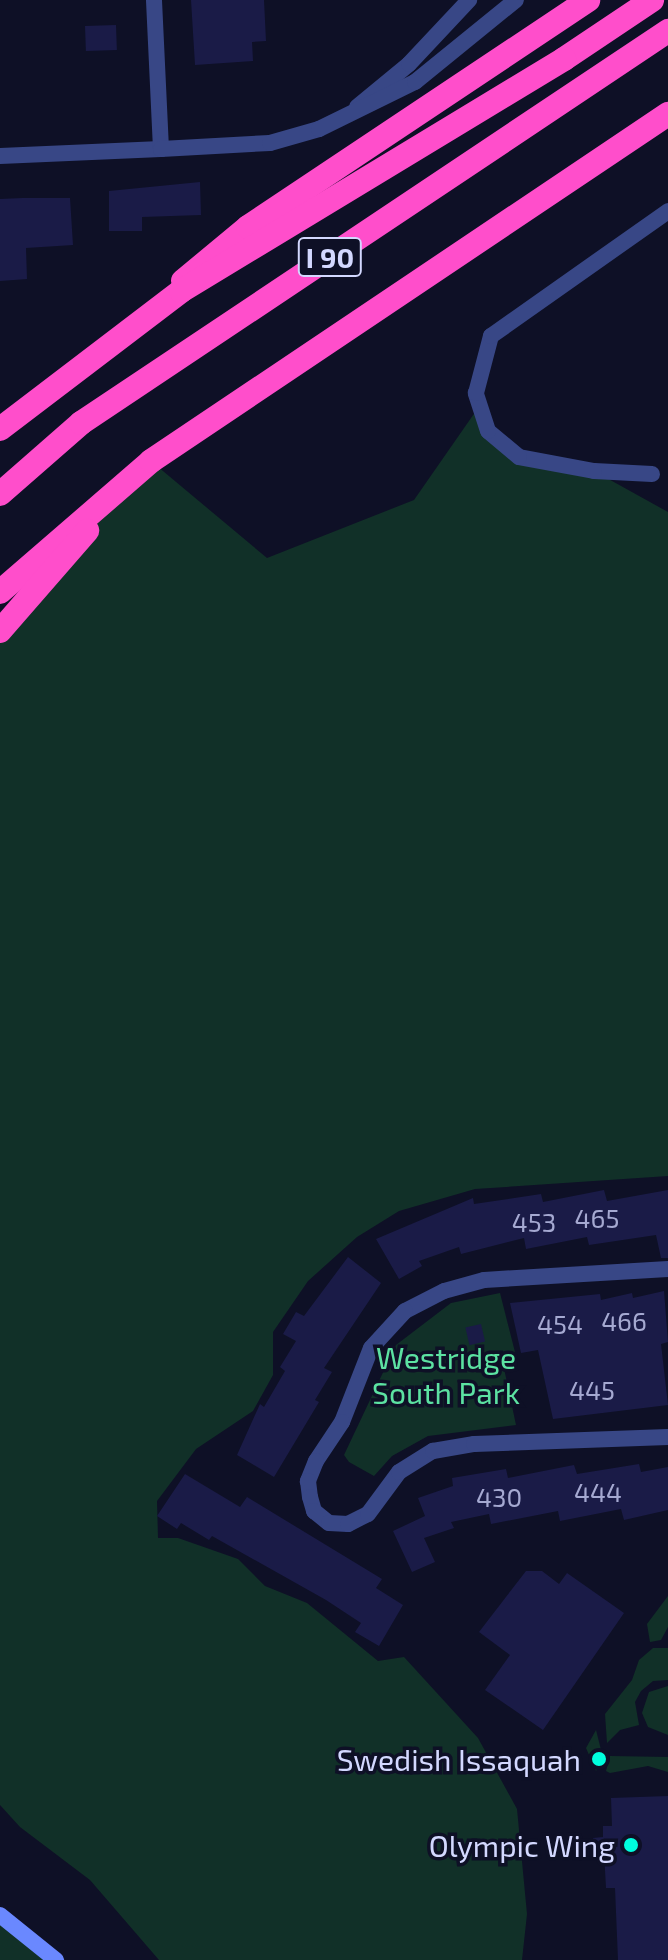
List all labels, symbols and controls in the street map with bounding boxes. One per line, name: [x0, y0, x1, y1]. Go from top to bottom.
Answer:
road number: I 90: [296, 233, 364, 281]
house number: 465: [575, 1202, 619, 1234]
house number: 453: [512, 1206, 556, 1238]
house number: 466: [601, 1305, 647, 1337]
house number: 454: [537, 1308, 583, 1340]
park label: Westridge South Park: [372, 1339, 520, 1410]
house number: 445: [569, 1374, 615, 1406]
house number: 444: [574, 1476, 622, 1508]
house number: 430: [476, 1481, 522, 1513]
place label: Swedish Issaquah: [337, 1741, 581, 1777]
marker: Swedish Issaquah: [588, 1748, 610, 1770]
place label: Olympic Wing: [428, 1827, 615, 1863]
marker: Olympic Wing: [622, 1836, 640, 1854]

